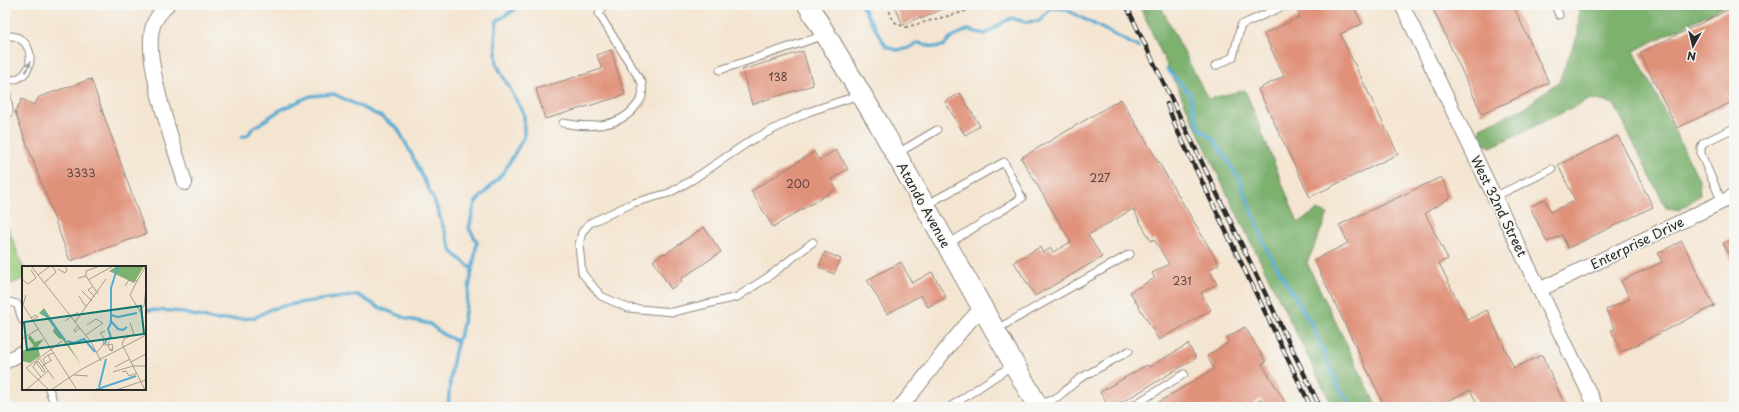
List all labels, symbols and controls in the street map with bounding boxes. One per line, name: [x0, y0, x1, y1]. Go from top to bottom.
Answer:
north arrow: [1673, 26, 1713, 66]
text: N: [1686, 47, 1697, 65]
one-way arrow: [24, 61, 31, 73]
house number: 138: [768, 68, 788, 85]
street label: West 32nd Street: [1467, 152, 1532, 259]
street label: Atando Avenue: [893, 159, 956, 251]
house number: 3333: [66, 164, 96, 181]
house number: 227: [1090, 169, 1110, 186]
house number: 200: [786, 175, 810, 192]
street label: Enterprise Drive: [1587, 212, 1687, 273]
inset map: [22, 266, 146, 390]
house number: 231: [1172, 272, 1192, 289]

